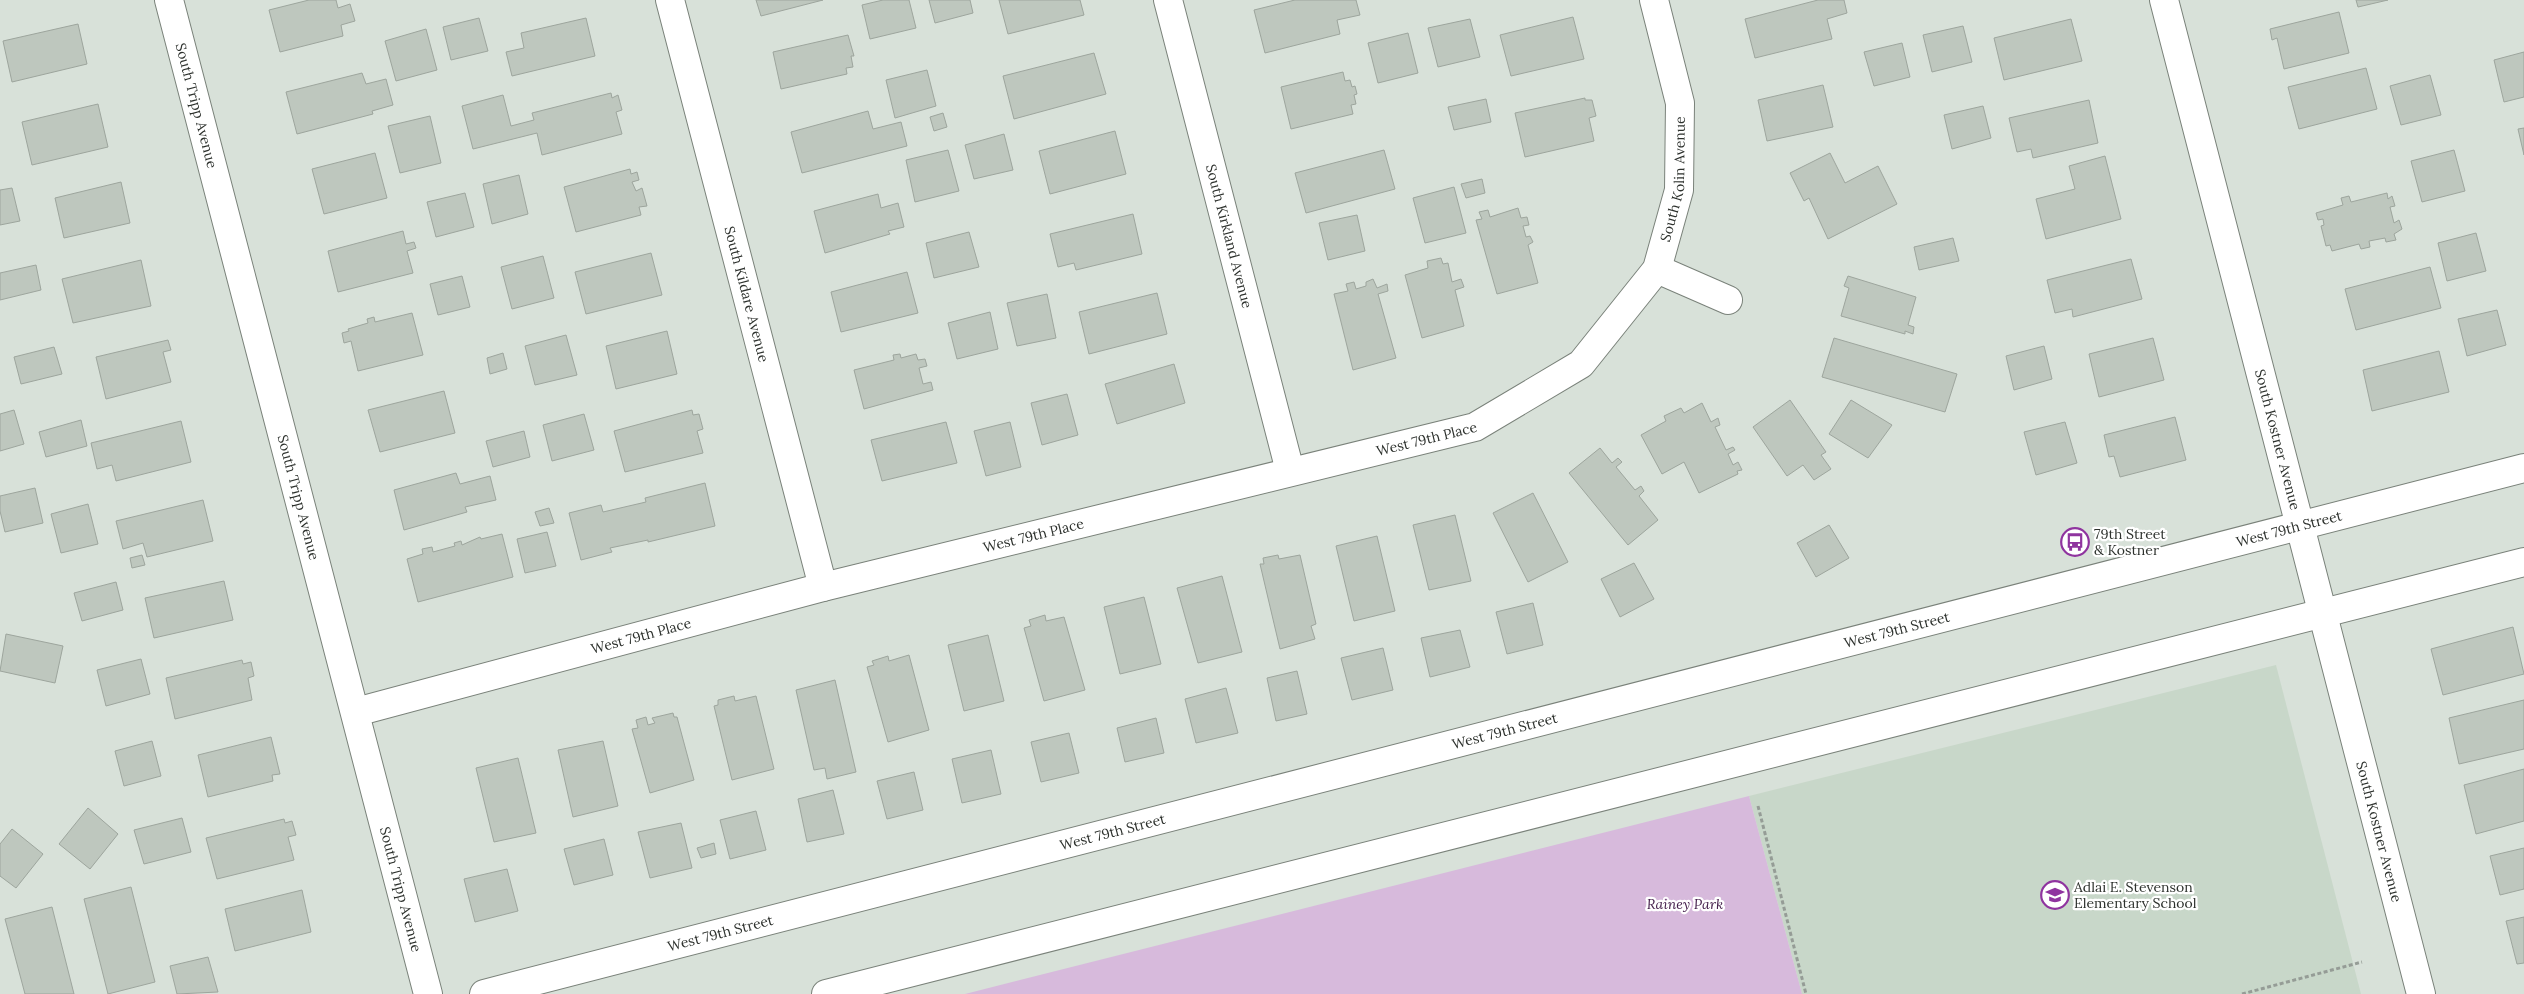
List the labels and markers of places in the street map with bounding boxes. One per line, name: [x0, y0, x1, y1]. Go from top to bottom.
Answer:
place label: 79th Street & Kostner: [2094, 525, 2166, 559]
bus stop icon: 79th Street & Kostner: [2060, 527, 2090, 557]
place label: Adlai E. Stevenson Elementary School: [2073, 878, 2197, 912]
school or university icon: Adlai E. Stevenson Elementary School: [2040, 880, 2070, 910]

